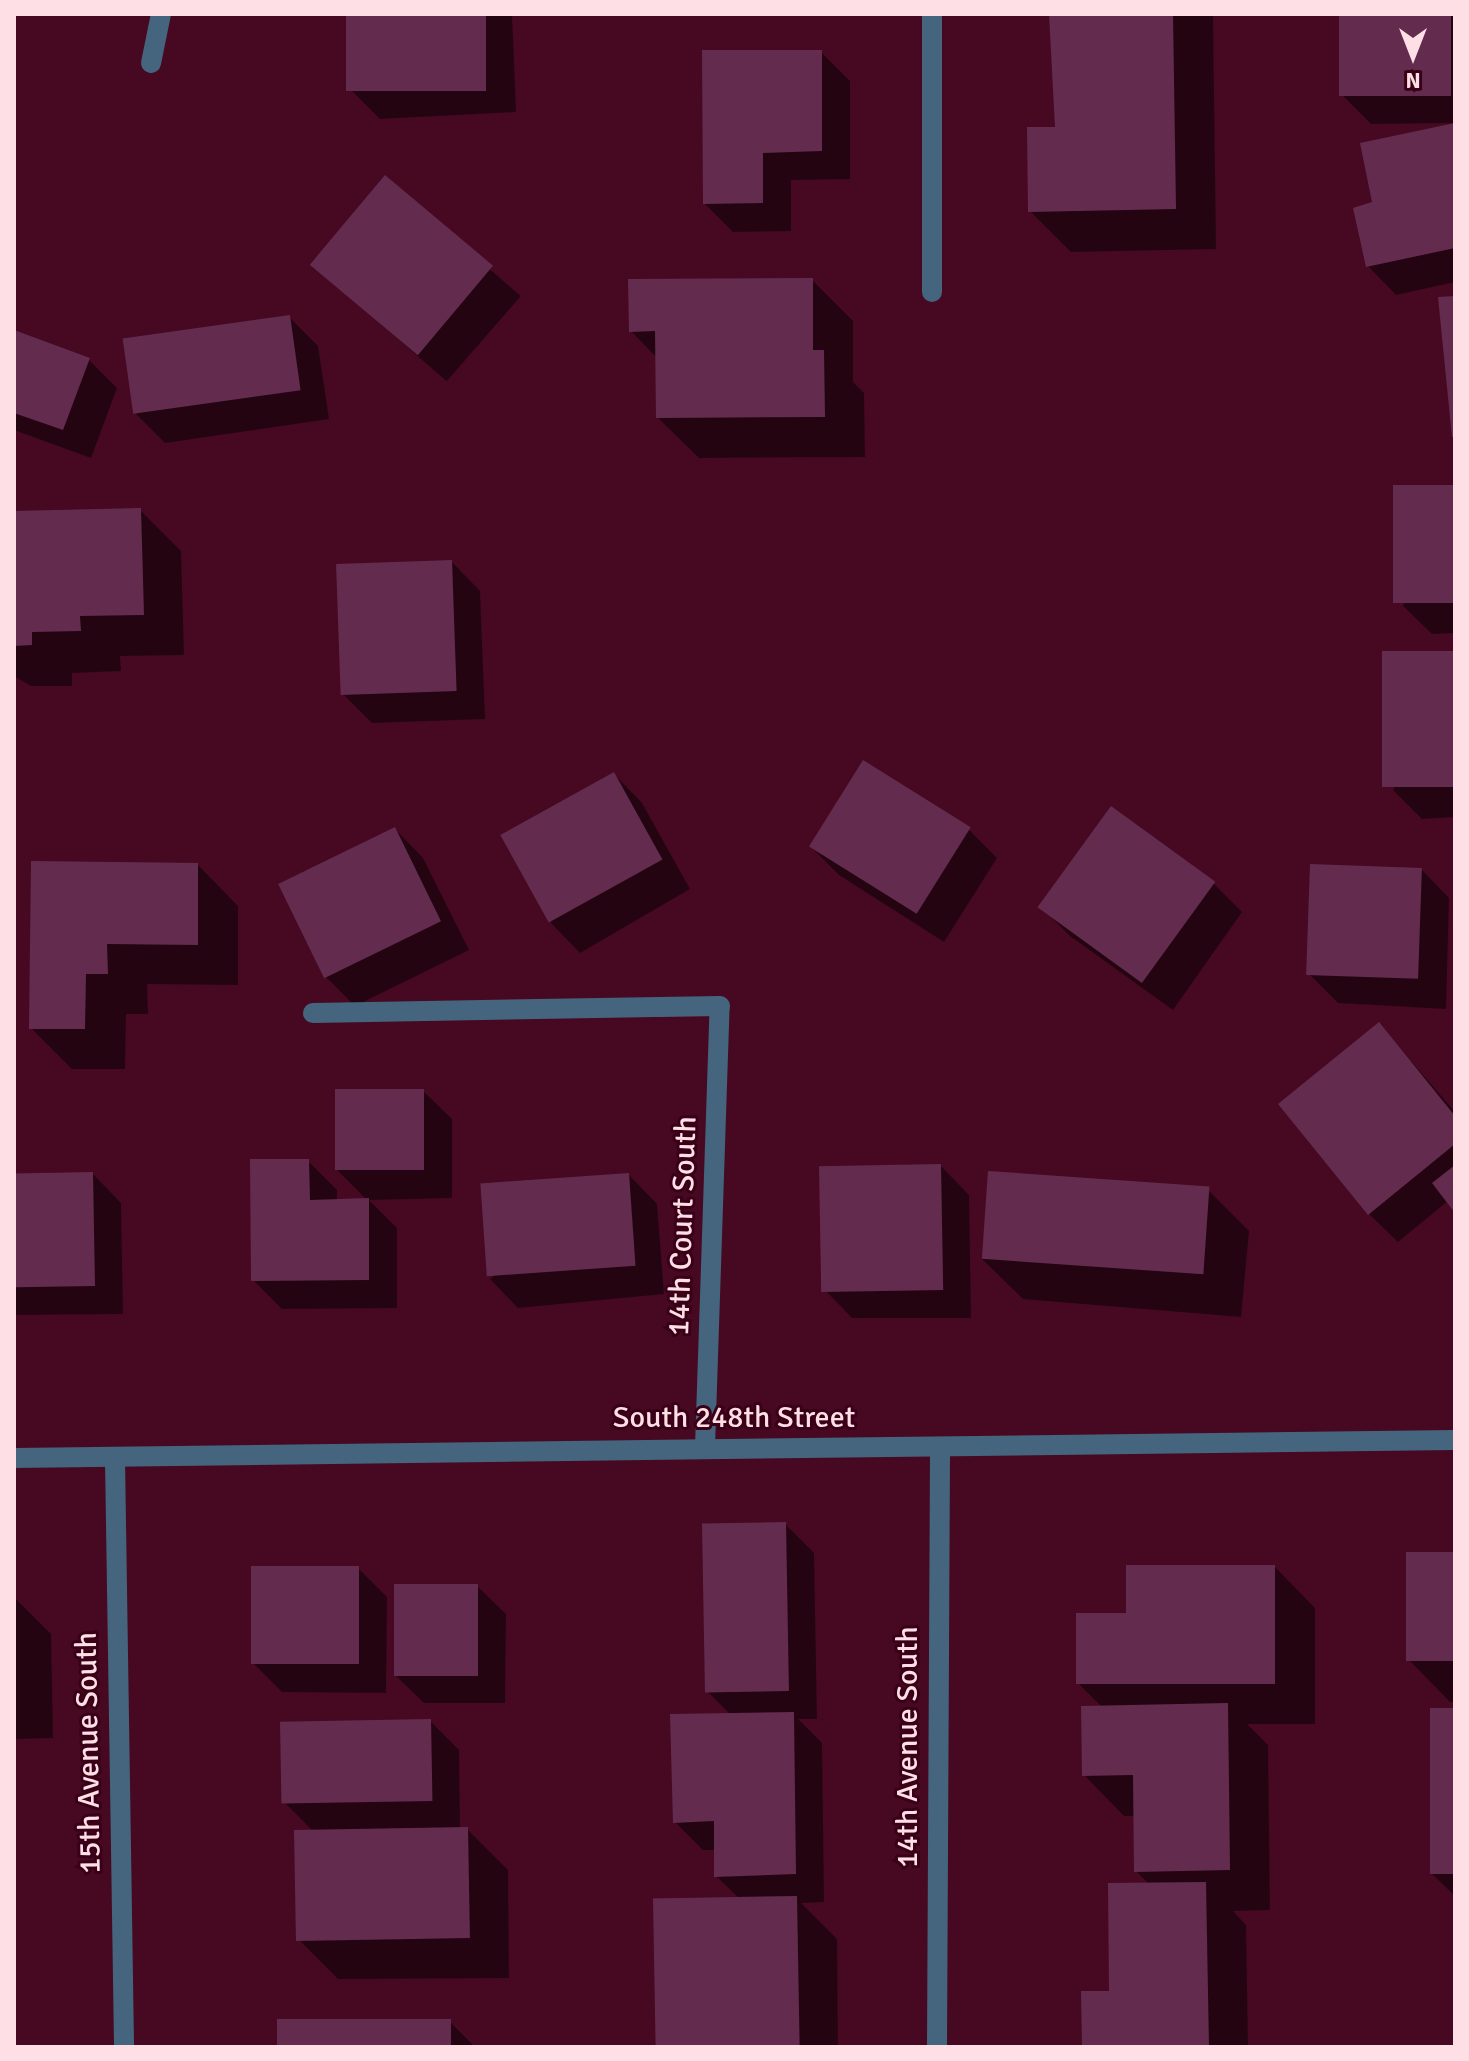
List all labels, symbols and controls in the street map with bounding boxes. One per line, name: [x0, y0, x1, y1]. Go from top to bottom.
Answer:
north arrow: [1373, 16, 1453, 96]
text: N: [1405, 67, 1421, 94]
street label: 14th Court South: [661, 1115, 705, 1337]
street label: South 248th Street: [613, 1400, 855, 1436]
street label: 14th Avenue South: [890, 1626, 926, 1868]
street label: 15th Avenue South: [69, 1632, 109, 1874]

